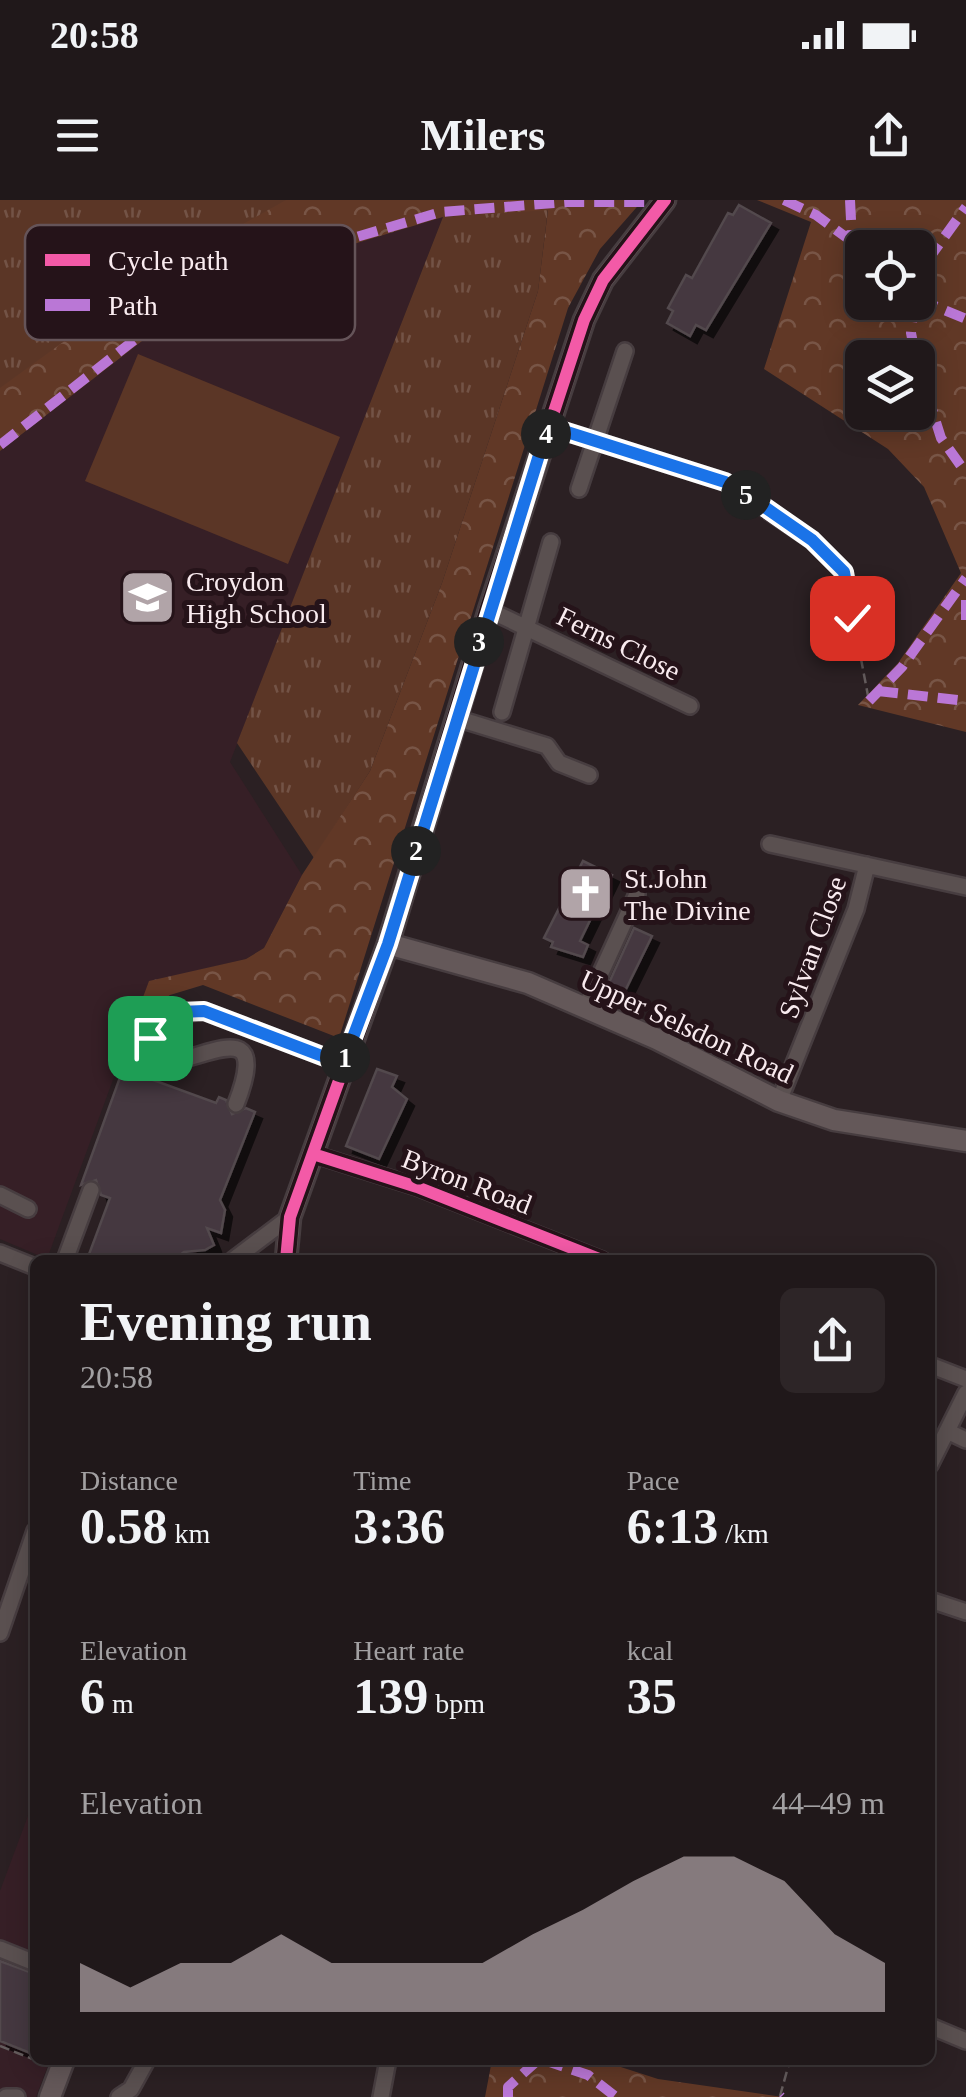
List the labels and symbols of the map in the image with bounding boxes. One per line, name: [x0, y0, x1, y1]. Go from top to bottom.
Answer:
legend: [25, 225, 355, 340]
text: Cycle path: [108, 245, 229, 276]
text: Path: [108, 290, 158, 321]
pin: 4: [521, 409, 571, 459]
pin: 5: [721, 470, 771, 520]
place label: Croydon High School: [186, 566, 327, 629]
school or university icon: Croydon High School: [117, 567, 177, 627]
pin: [810, 576, 895, 661]
street label: Ferns Close: [552, 600, 685, 687]
pin: 3: [454, 617, 504, 667]
pin: 2: [391, 826, 441, 876]
place label: St.John The Divine: [624, 863, 751, 926]
church icon: St.John The Divine: [555, 864, 615, 924]
street label: Sylvan Close: [772, 872, 852, 1022]
street label: Upper Selsdon Road: [575, 963, 798, 1089]
pin: [108, 996, 193, 1081]
pin: 1: [320, 1033, 370, 1083]
street label: Byron Road: [398, 1143, 536, 1220]

